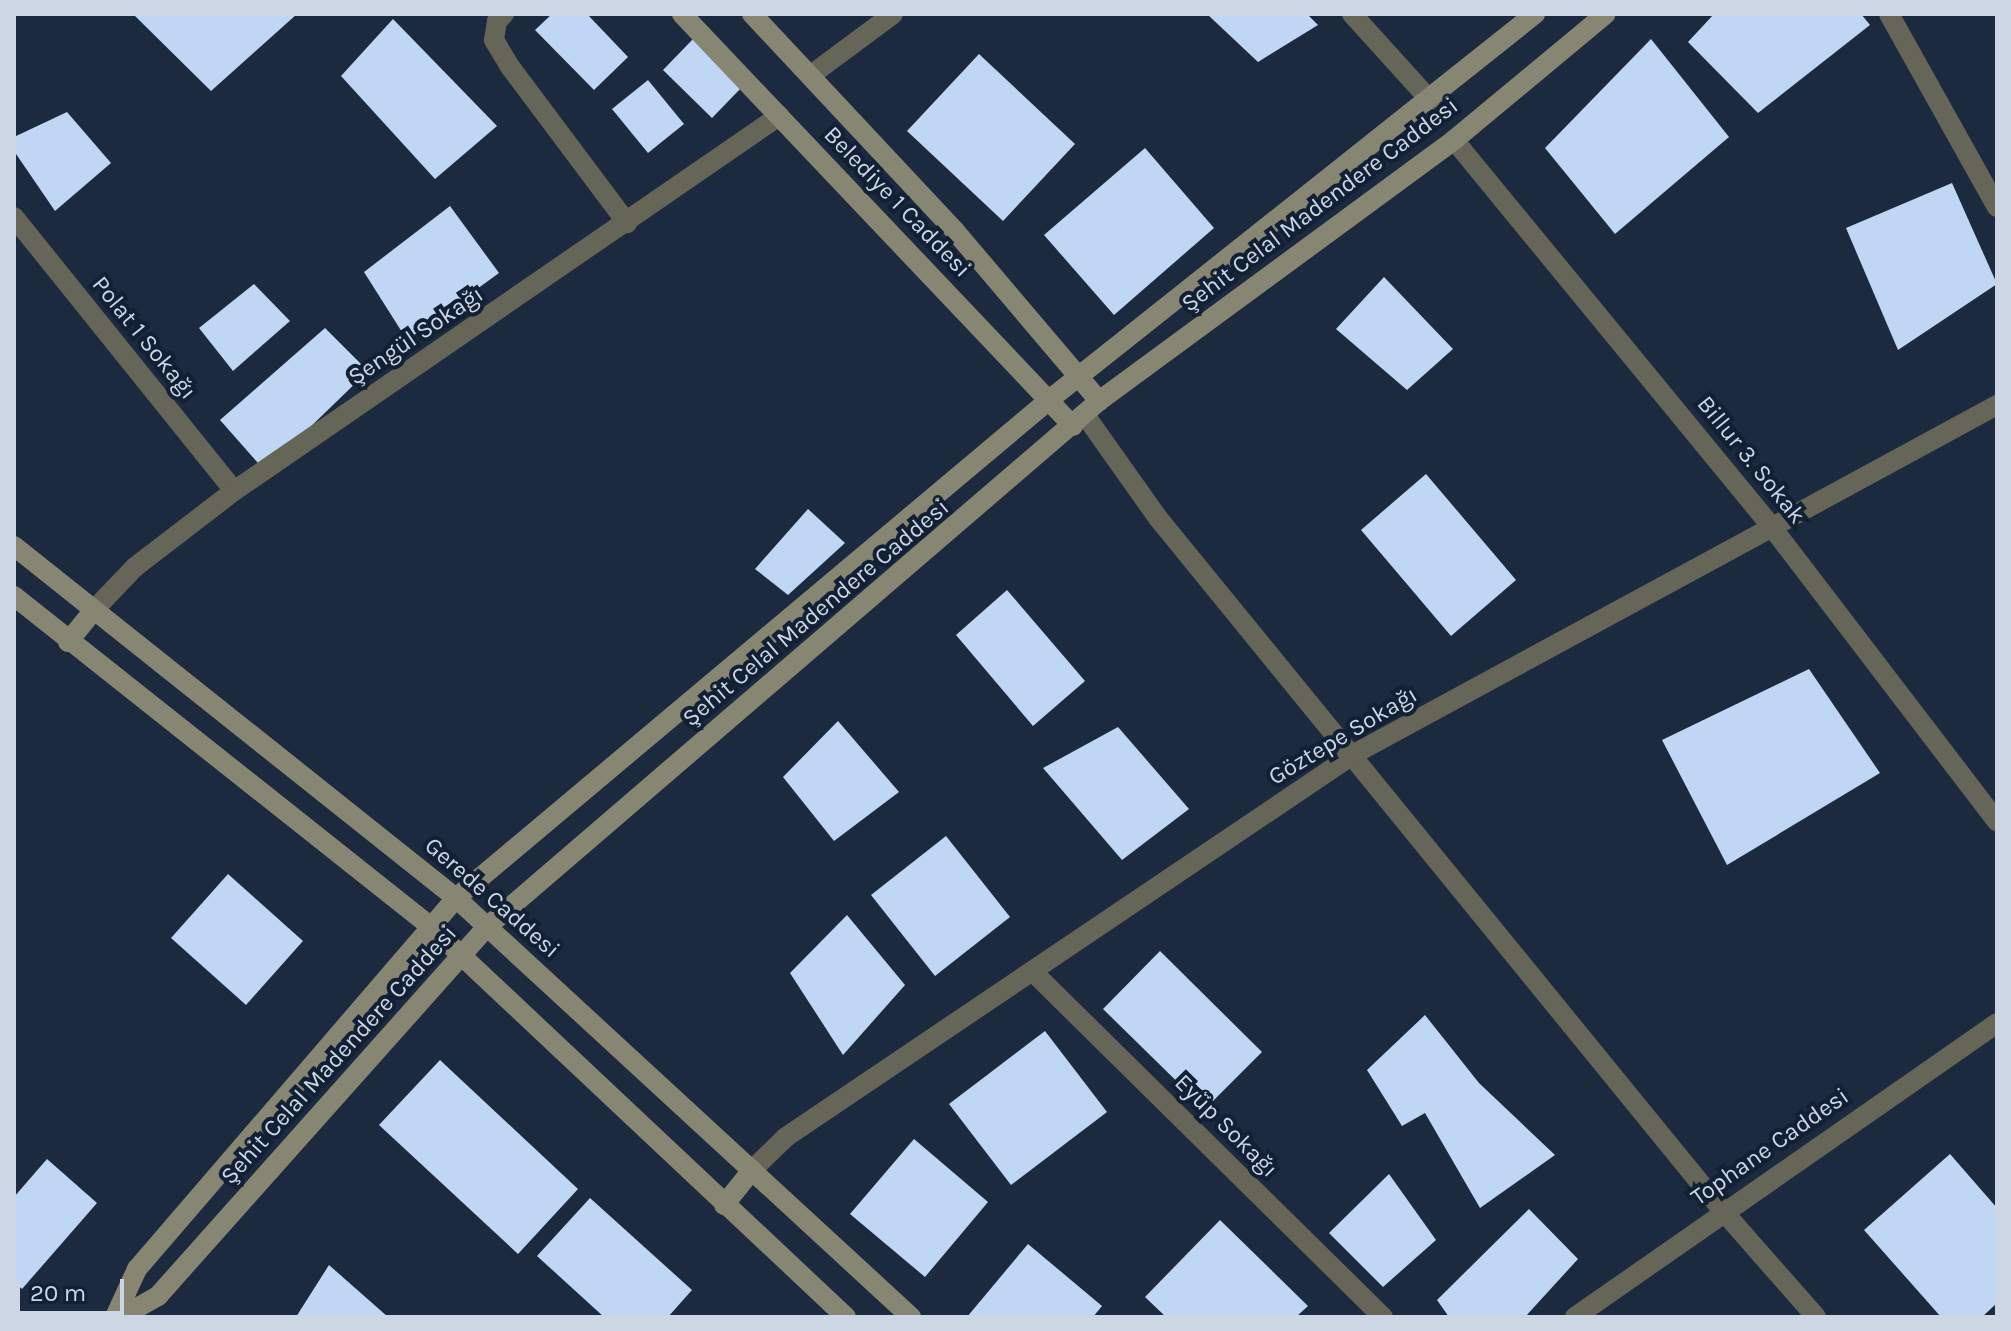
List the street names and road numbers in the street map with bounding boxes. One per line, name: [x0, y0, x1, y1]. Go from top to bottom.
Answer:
street label: Şehit Celal Madendere Caddesi: [1176, 92, 1464, 318]
street label: Belediye 1 Caddesi: [818, 120, 976, 284]
street label: Polat 1 Sokağı: [86, 271, 202, 405]
street label: Şengül Sokağı: [343, 280, 489, 392]
street label: Billur 3. Sokak: [1691, 390, 1811, 530]
street label: Şehit Celal Madendere Caddesi: [677, 493, 955, 733]
street label: Göztepe Sokağı: [1263, 680, 1423, 792]
street label: Gerede Caddesi: [419, 832, 565, 964]
street label: Şehit Celal Madendere Caddesi: [215, 919, 463, 1191]
street label: Eyüp Sokağı: [1168, 1068, 1284, 1184]
street label: Tophane Caddesi: [1686, 1082, 1854, 1212]

